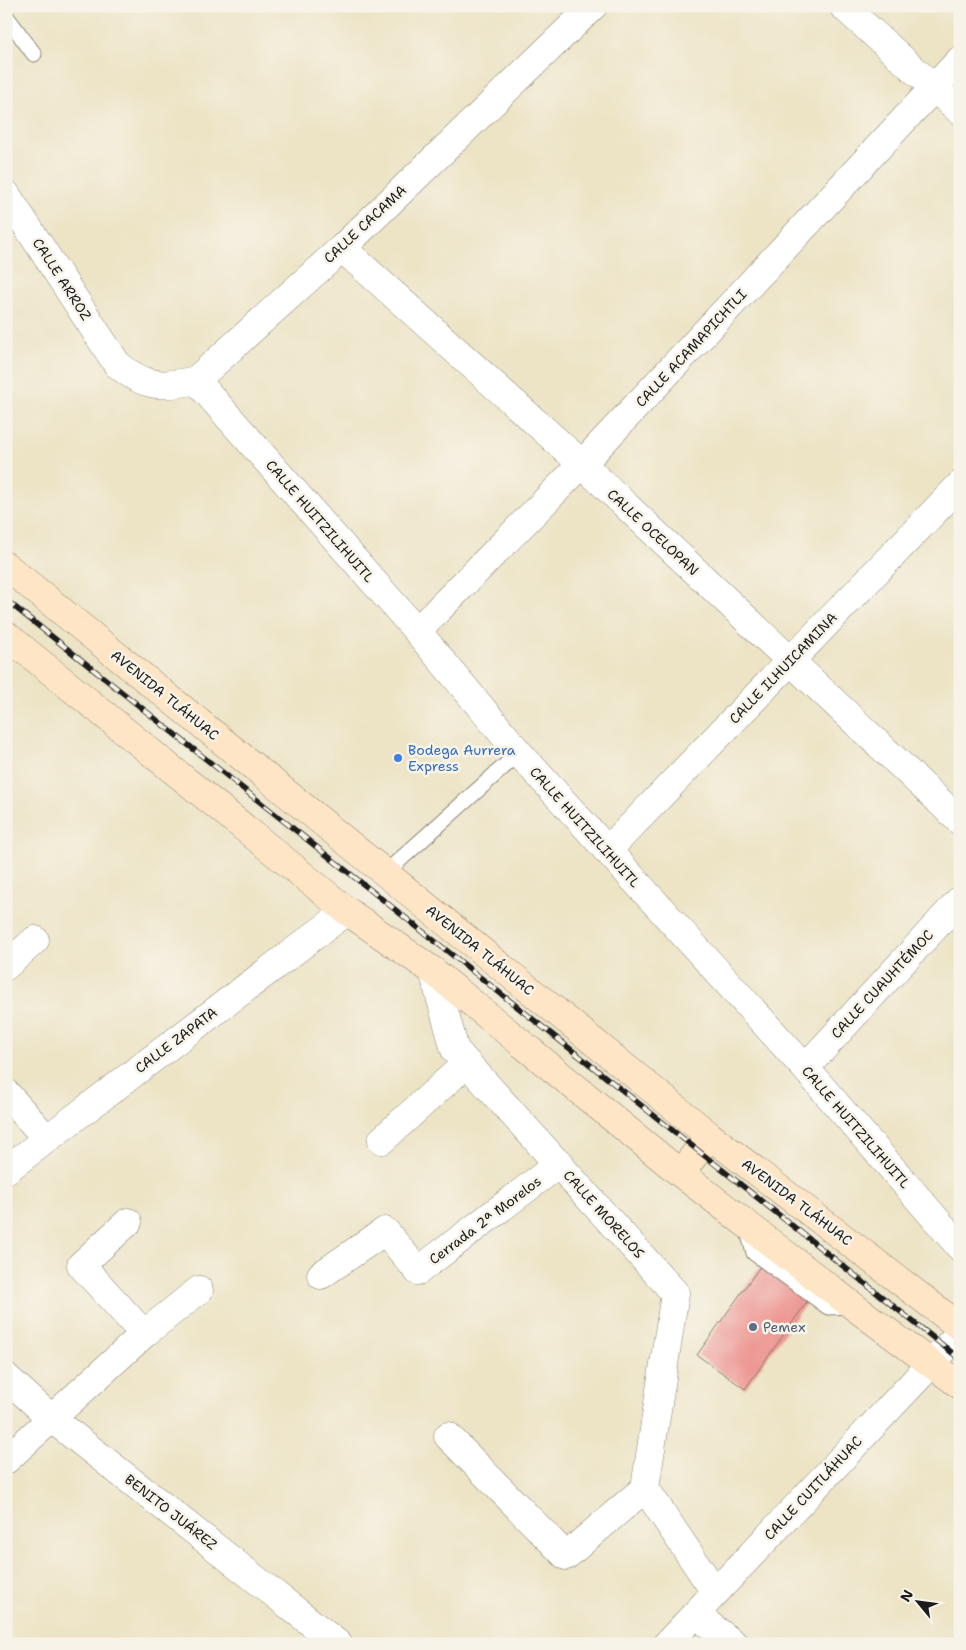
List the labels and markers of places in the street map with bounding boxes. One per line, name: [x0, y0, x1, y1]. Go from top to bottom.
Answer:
place label: Bodega Aurrera Express: [408, 741, 516, 775]
marker: Bodega Aurrera Express: [392, 752, 404, 764]
place label: Pemex: [763, 1318, 806, 1336]
marker: Pemex: [747, 1321, 759, 1333]

